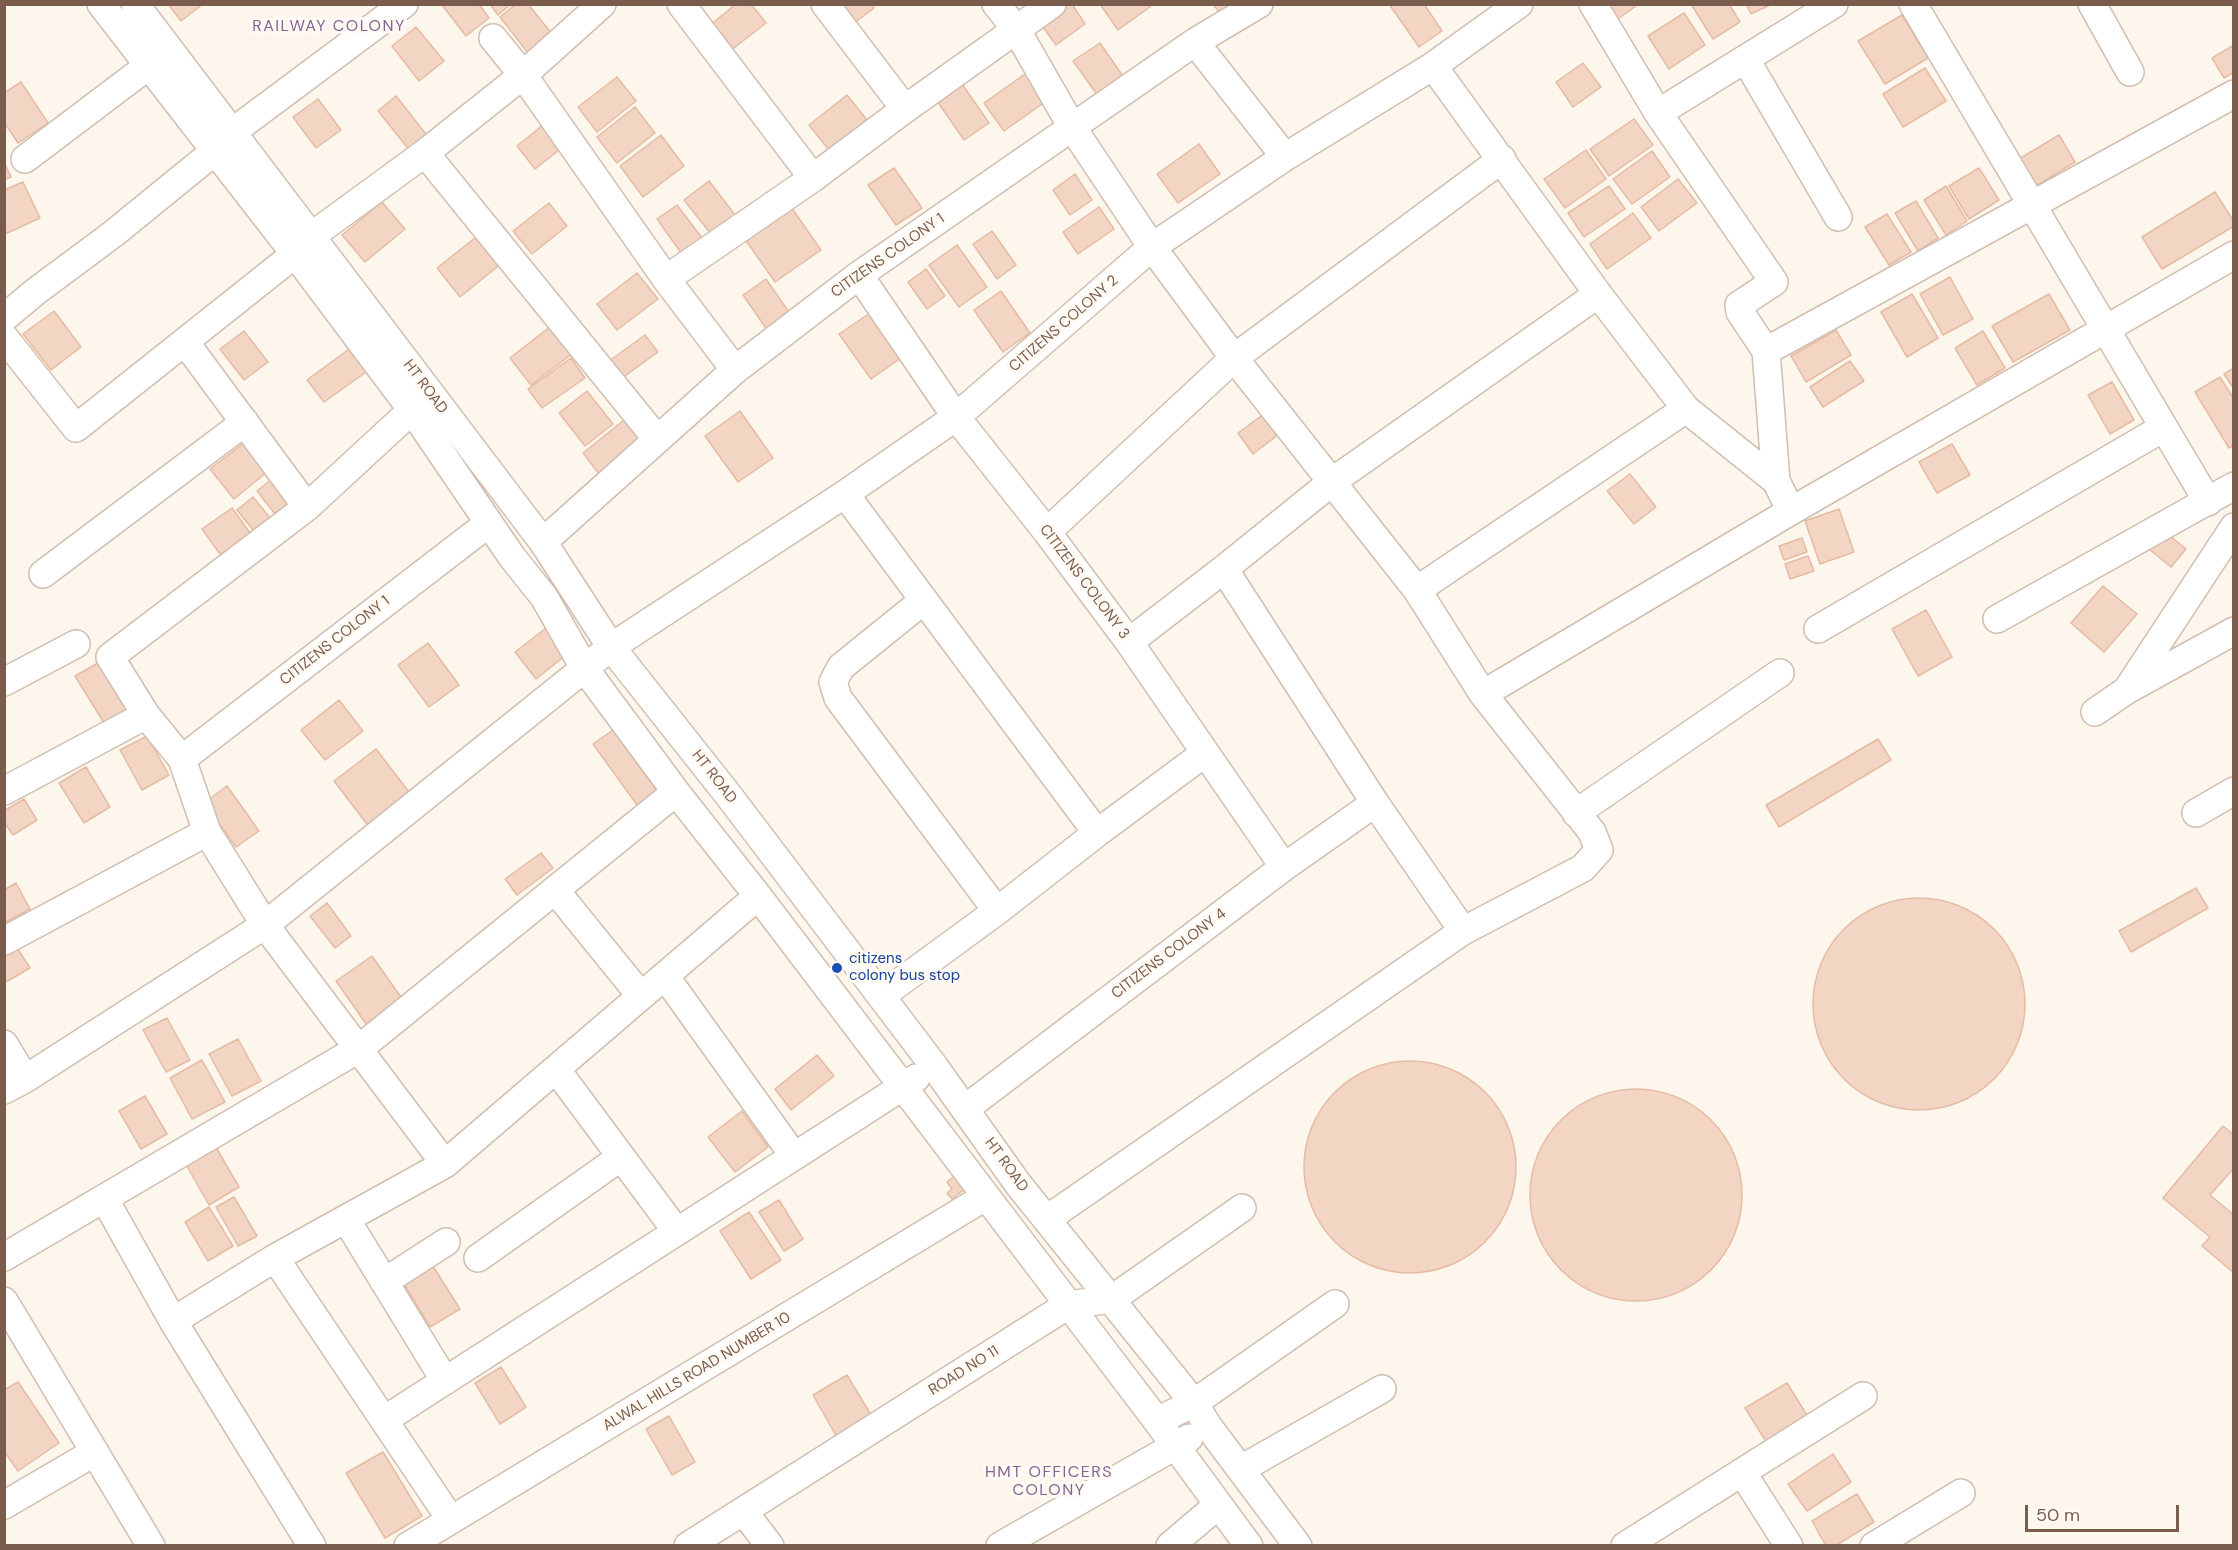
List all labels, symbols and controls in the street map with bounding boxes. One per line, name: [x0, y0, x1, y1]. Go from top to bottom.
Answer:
district label: RAILWAY COLONY: [252, 17, 406, 37]
street label: CITIZENS COLONY 1: [828, 210, 948, 302]
street label: CITIZENS COLONY 2: [1006, 272, 1122, 376]
street label: HT ROAD: [399, 357, 451, 417]
street label: CITIZENS COLONY 3: [1035, 521, 1133, 643]
street label: CITIZENS COLONY 1: [276, 593, 394, 689]
street label: HT ROAD: [688, 747, 740, 807]
street label: CITIZENS COLONY 4: [1108, 905, 1230, 1003]
place label: citizens colony bus stop: [849, 950, 960, 985]
marker: citizens colony bus stop: [830, 961, 844, 975]
street label: HT ROAD: [980, 1134, 1032, 1196]
street label: ALWAL HILLS ROAD NUMBER 10: [600, 1309, 794, 1435]
street label: ROAD NO 11: [926, 1342, 1002, 1400]
district label: HMT OFFICERS COLONY: [985, 1463, 1113, 1501]
scale bar: [2028, 1493, 2182, 1531]
text: 50 m: [2036, 1503, 2080, 1527]

